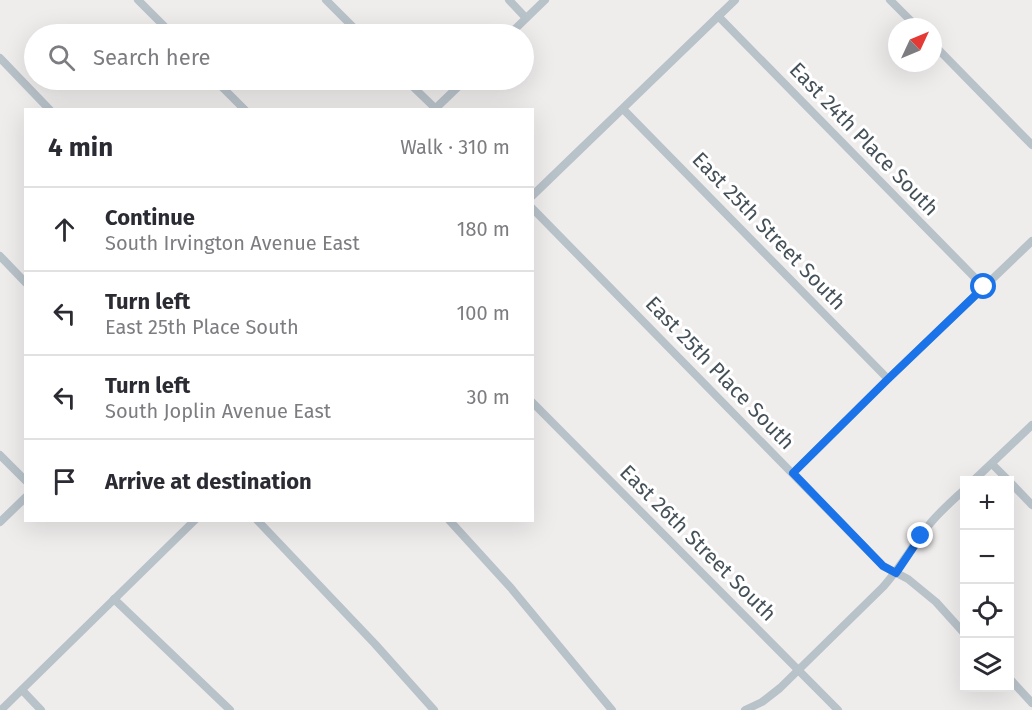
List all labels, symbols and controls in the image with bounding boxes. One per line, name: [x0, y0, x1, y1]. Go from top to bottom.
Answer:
north arrow: [888, 18, 942, 72]
search box: [24, 24, 534, 90]
icon: search: [45, 41, 78, 74]
text: Search here: [93, 44, 211, 71]
street label: East 24th Place South: [784, 57, 944, 221]
text: 4 min: [48, 132, 113, 163]
text: Walk · 310 m: [400, 135, 510, 159]
street label: East 25th Street South: [687, 147, 851, 315]
text: Continue: [105, 204, 195, 231]
icon: ahead: [48, 213, 81, 246]
text: 180 m: [457, 217, 510, 241]
text: South Irvington Avenue East: [105, 231, 360, 255]
route start: [970, 273, 996, 299]
text: Turn left: [105, 288, 190, 315]
street label: East 25th Place South: [640, 291, 800, 455]
icon: left: [48, 297, 81, 330]
text: 100 m: [457, 301, 510, 325]
text: East 25th Place South: [105, 315, 299, 339]
text: Turn left: [105, 372, 190, 399]
icon: left: [48, 381, 81, 414]
text: 30 m: [466, 385, 510, 409]
text: South Joplin Avenue East: [105, 399, 331, 423]
street label: East 26th Street South: [614, 459, 782, 627]
icon: arrive: [48, 465, 81, 498]
text: Arrive at destination: [105, 468, 312, 495]
map controls: [960, 476, 1014, 692]
button: +: [960, 476, 1014, 530]
route end: [907, 522, 933, 548]
button: −: [960, 530, 1014, 584]
button: locate: [960, 584, 1014, 638]
button: layers: [960, 638, 1014, 692]

